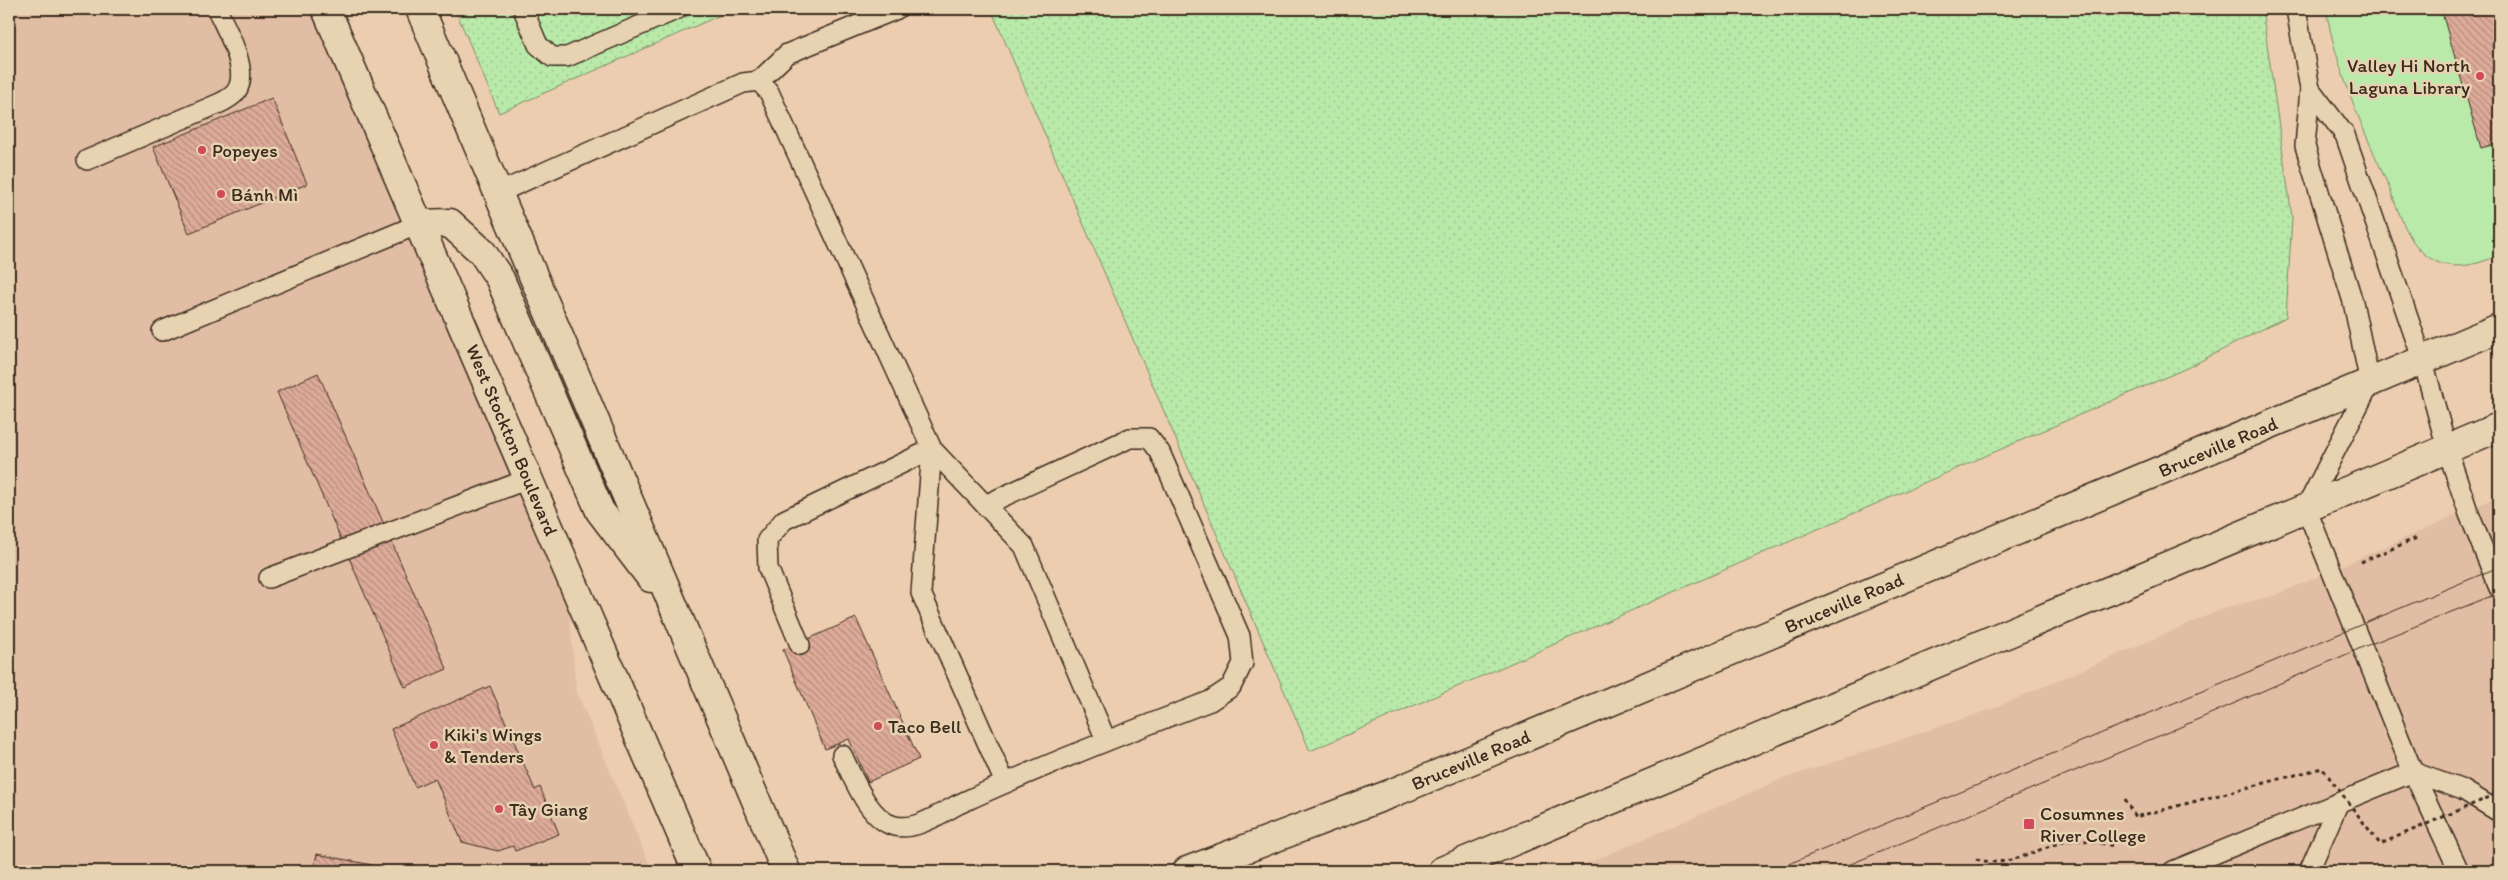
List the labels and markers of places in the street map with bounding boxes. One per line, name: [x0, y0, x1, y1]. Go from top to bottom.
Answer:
place label: Valley Hi North Laguna Library: [2347, 54, 2470, 99]
marker: Valley Hi North Laguna Library: [2474, 70, 2486, 82]
place label: Popeyes: [212, 139, 278, 162]
marker: Popeyes: [196, 144, 208, 156]
place label: Bánh Mì: [231, 183, 298, 206]
marker: Bánh Mì: [215, 188, 227, 200]
place label: Taco Bell: [888, 715, 962, 738]
marker: Taco Bell: [872, 720, 884, 732]
place label: Kiki's Wings & Tenders: [444, 723, 542, 768]
marker: Kiki's Wings & Tenders: [428, 739, 440, 751]
place label: Tây Giang: [509, 798, 588, 821]
place label: Cosumnes River College: [2040, 802, 2146, 847]
marker: Tây Giang: [493, 803, 505, 815]
marker: Cosumnes River College: [2022, 817, 2036, 831]

